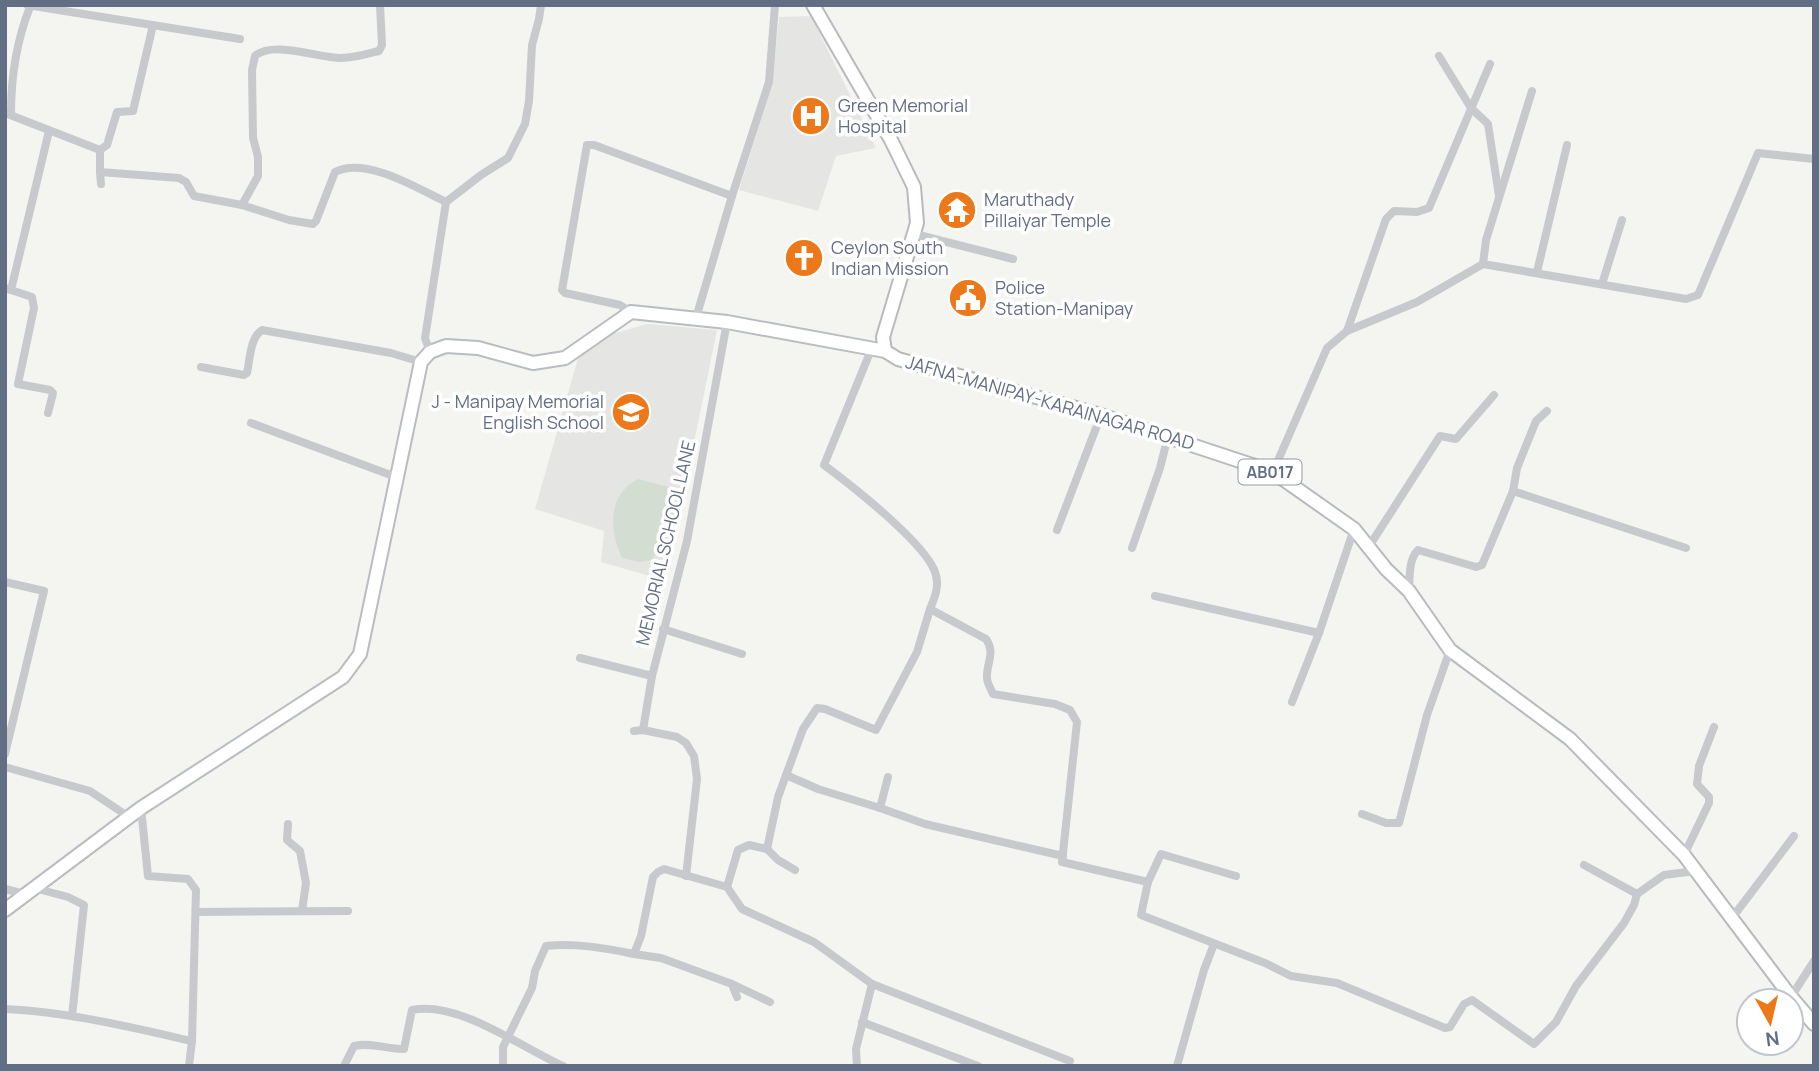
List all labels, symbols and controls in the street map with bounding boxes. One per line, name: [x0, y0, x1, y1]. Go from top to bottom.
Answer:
place label: Green Memorial Hospital: [838, 93, 968, 138]
hospital icon: Green Memorial Hospital: [790, 95, 832, 137]
place label: Maruthady Pillaiyar Temple: [984, 187, 1111, 232]
temple icon: Maruthady Pillaiyar Temple: [936, 189, 978, 231]
place label: Ceylon South Indian Mission: [831, 235, 949, 280]
church icon: Ceylon South Indian Mission: [783, 237, 825, 279]
place label: Police Station-Manipay: [995, 275, 1134, 320]
public building icon: Police Station-Manipay: [947, 277, 989, 319]
street label: JAFNA-MANIPAY-KARAINAGAR ROAD: [903, 349, 1197, 455]
place label: J - Manipay Memorial English School: [432, 389, 604, 434]
school or university icon: J - Manipay Memorial English School: [610, 391, 652, 433]
street label: MEMORIAL SCHOOL LANE: [630, 438, 700, 648]
road number: AB017: [1238, 460, 1302, 485]
north arrow: [1735, 987, 1805, 1057]
text: N: [1764, 1025, 1781, 1053]

